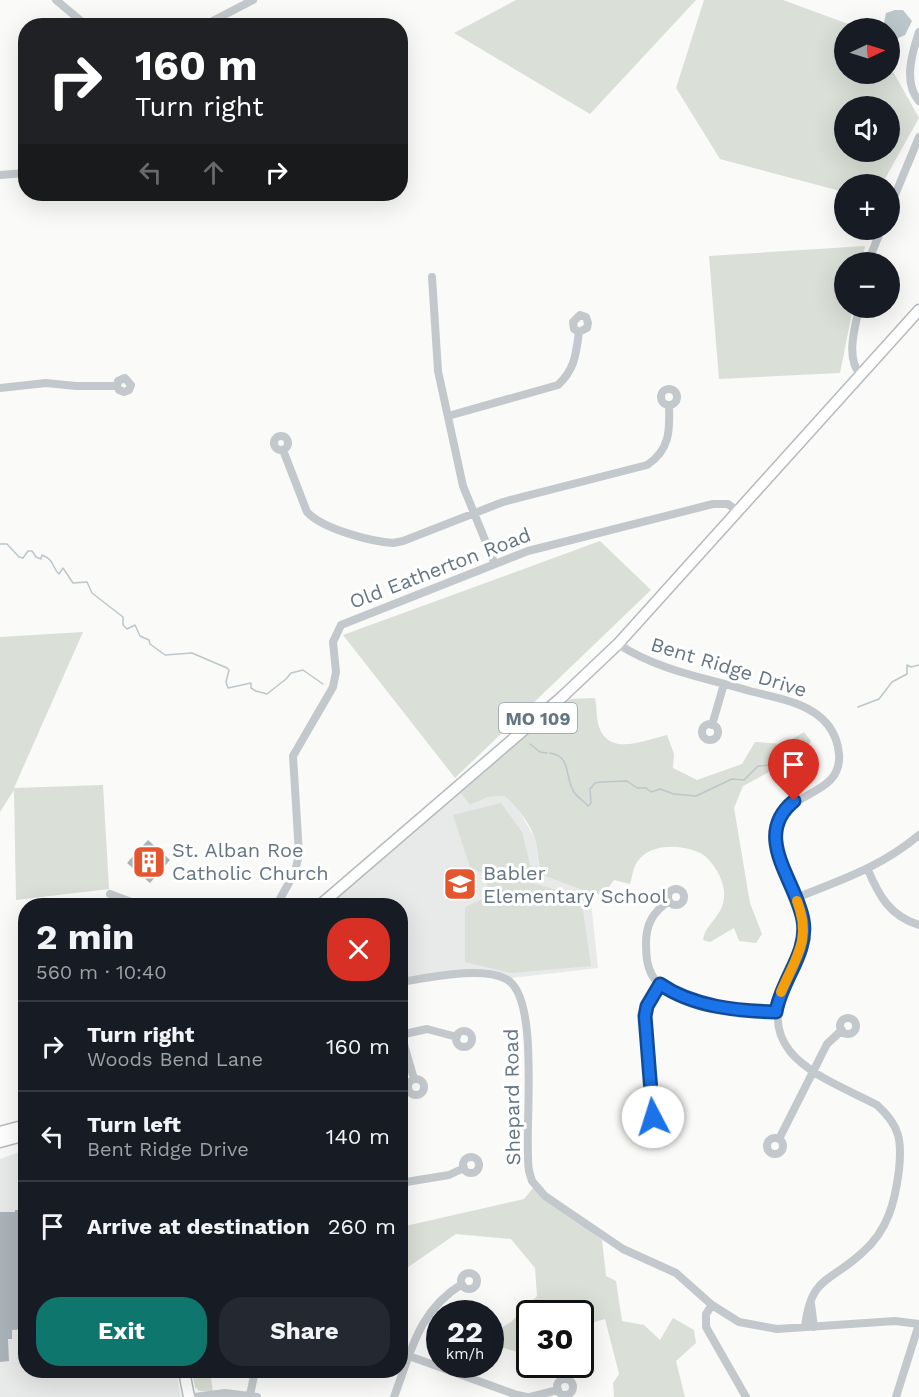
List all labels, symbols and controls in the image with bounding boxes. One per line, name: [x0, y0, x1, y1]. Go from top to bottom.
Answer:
north arrow: [834, 18, 900, 84]
map controls: [834, 18, 900, 318]
text: 160 m: [135, 41, 258, 90]
icon: right: [36, 42, 114, 120]
text: Turn right: [135, 91, 264, 123]
button: sound: [834, 96, 900, 162]
icon: left: [134, 156, 167, 189]
icon: ahead: [197, 156, 230, 189]
icon: right: [260, 156, 293, 189]
button: +: [834, 174, 900, 240]
button: −: [834, 252, 900, 318]
street label: Old Eatherton Road: [346, 522, 534, 614]
street label: Bent Ridge Drive: [648, 632, 810, 702]
road number: MO 109: [499, 703, 577, 733]
pin: [768, 739, 819, 801]
icon: arrive: [777, 748, 810, 781]
place label: St. Alban Roe Catholic Church: [172, 838, 329, 885]
building icon: St. Alban Roe Catholic Church: [131, 844, 167, 880]
place label: Babler Elementary School: [483, 861, 667, 908]
school or university icon: Babler Elementary School: [442, 866, 478, 902]
text: 2 min: [36, 916, 134, 958]
button: close: [327, 918, 390, 981]
text: 560 m · 10:40: [36, 960, 167, 984]
text: Turn right: [87, 1022, 194, 1047]
street label: Shepard Road: [499, 1028, 525, 1166]
icon: right: [36, 1030, 69, 1063]
text: 160 m: [326, 1034, 390, 1059]
text: Woods Bend Lane: [87, 1047, 263, 1071]
position arrow: [621, 1085, 685, 1149]
text: Turn left: [87, 1112, 181, 1137]
icon: left: [36, 1120, 69, 1153]
text: 140 m: [326, 1124, 390, 1149]
text: Bent Ridge Drive: [87, 1137, 249, 1161]
icon: arrive: [36, 1210, 69, 1243]
text: Arrive at destination: [87, 1214, 310, 1239]
text: 260 m: [328, 1214, 396, 1239]
button: Exit: [36, 1297, 207, 1366]
button: Share: [219, 1297, 390, 1366]
speed limit sign: 30: [516, 1300, 594, 1378]
text: 22: [447, 1314, 483, 1349]
text: km/h: [446, 1345, 484, 1363]

